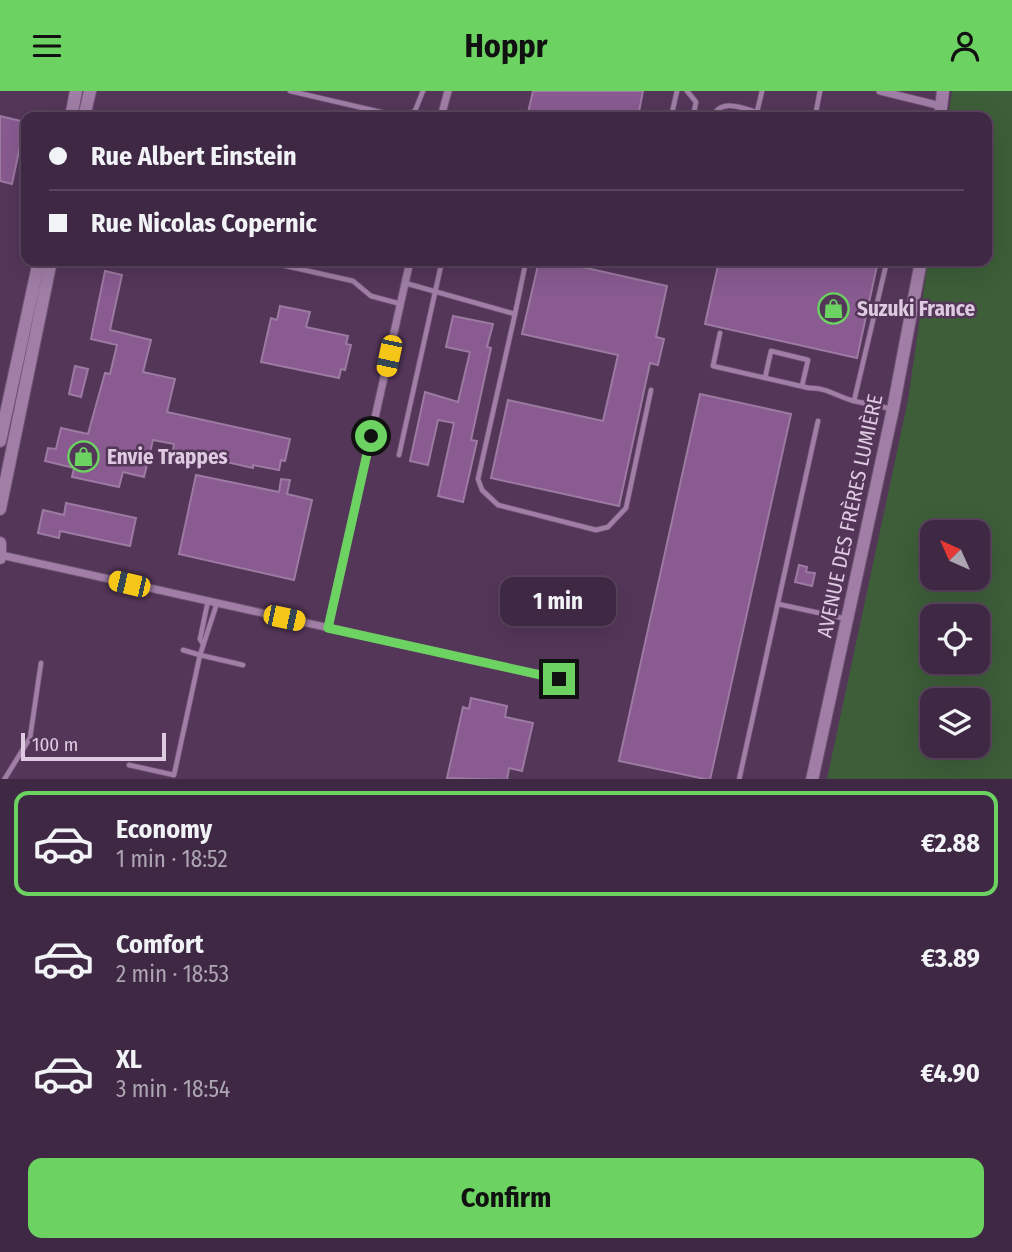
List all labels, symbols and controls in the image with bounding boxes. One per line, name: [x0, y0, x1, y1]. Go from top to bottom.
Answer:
icon: menu: [28, 27, 66, 65]
text: Hoppr: [465, 27, 547, 65]
icon: person: [946, 27, 984, 65]
text: Rue Albert Einstein: [91, 141, 297, 172]
text: Rue Nicolas Copernic: [91, 208, 317, 239]
shop icon: Suzuki France: [817, 292, 851, 326]
place label: Suzuki France: [857, 296, 976, 322]
car: [375, 333, 404, 379]
street label: AVENUE DES FRÈRES LUMIÈRE: [811, 392, 889, 640]
route start: [355, 420, 387, 452]
shop icon: Envie Trappes: [67, 440, 101, 474]
place label: Envie Trappes: [107, 444, 228, 470]
north arrow: [920, 520, 990, 590]
map controls: [920, 520, 990, 758]
car: [107, 569, 152, 599]
callout: 1 min: [501, 577, 617, 627]
text: 1 min: [533, 587, 583, 615]
car: [262, 603, 307, 633]
button: locate: [920, 604, 990, 674]
route end: [543, 663, 575, 695]
button: layers: [920, 688, 990, 758]
scale bar: [21, 731, 166, 762]
text: 100 m: [32, 733, 78, 756]
icon: car: [32, 812, 95, 875]
text: Economy: [116, 814, 212, 845]
text: €2.88: [921, 828, 980, 859]
text: 1 min · 18:52: [116, 845, 228, 873]
icon: car: [32, 927, 95, 990]
text: Comfort: [116, 929, 204, 960]
text: €3.89: [921, 943, 980, 974]
text: 2 min · 18:53: [116, 960, 229, 988]
icon: car: [32, 1042, 95, 1105]
text: XL: [116, 1044, 142, 1075]
text: €4.90: [921, 1058, 980, 1089]
text: 3 min · 18:54: [116, 1075, 230, 1103]
button: Confirm: [28, 1158, 984, 1238]

